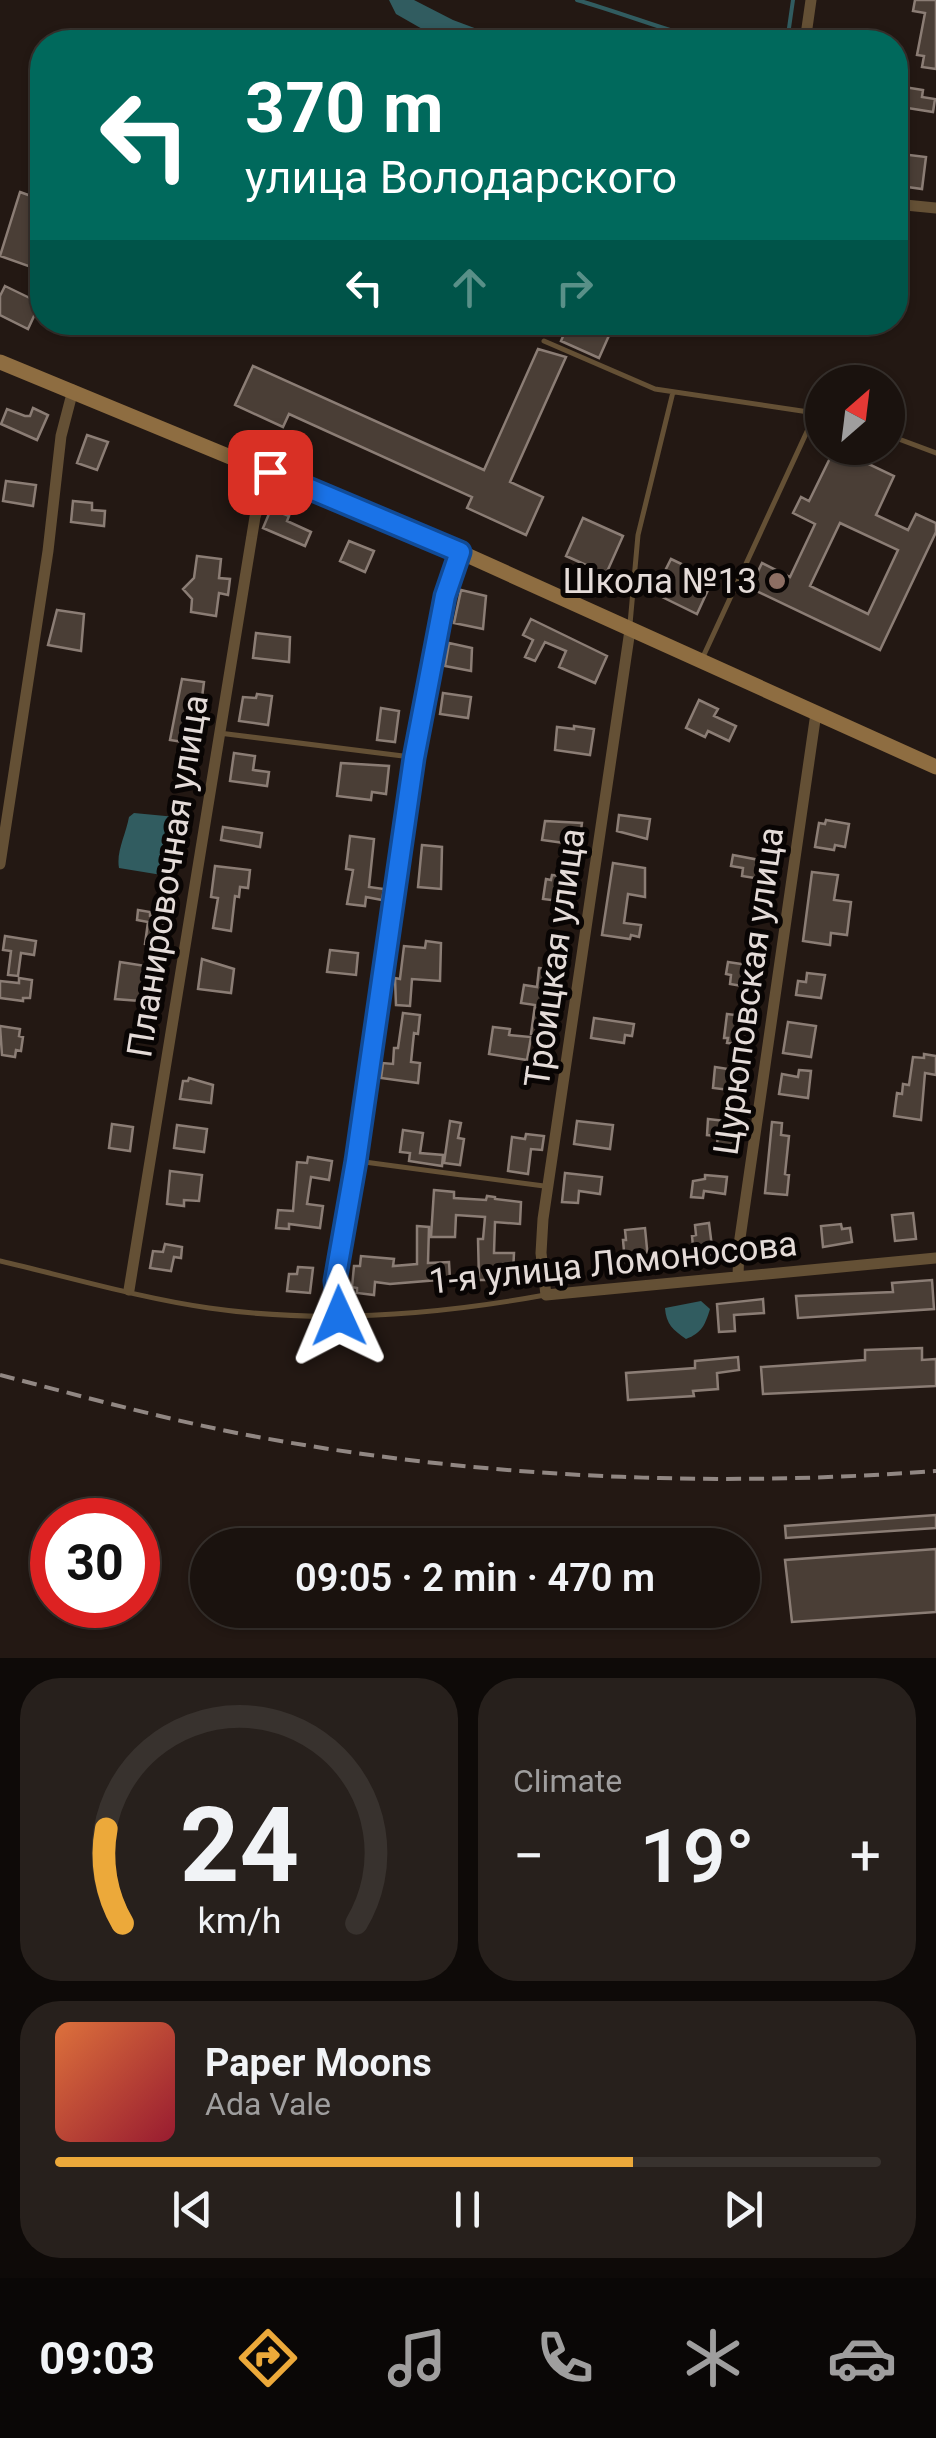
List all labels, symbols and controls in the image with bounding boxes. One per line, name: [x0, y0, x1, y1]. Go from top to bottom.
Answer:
text: 370 m: [245, 67, 444, 149]
icon: left: [80, 70, 210, 200]
text: улица Володарского: [245, 151, 677, 204]
icon: left: [337, 260, 392, 315]
icon: ahead: [442, 260, 497, 315]
icon: right: [547, 260, 602, 315]
north arrow: [805, 365, 905, 465]
map controls: [805, 365, 905, 465]
pin: [228, 430, 313, 515]
icon: arrive: [243, 445, 298, 500]
place label: Школа №13: [563, 561, 757, 602]
marker: Школа №13: [766, 570, 788, 592]
street label: Планировочная улица: [119, 692, 217, 1060]
street label: Цурюповская улица: [706, 824, 792, 1158]
street label: Троицкая улица: [517, 826, 593, 1090]
street label: 1-я улица Ломоносова: [427, 1223, 799, 1303]
position arrow: [287, 1264, 391, 1368]
speed limit sign: 30: [30, 1498, 160, 1628]
text: 09:05 · 2 min · 470 m: [295, 1556, 655, 1600]
text: Climate: [513, 1762, 622, 1800]
text: 24: [179, 1785, 299, 1906]
text: 19°: [640, 1812, 754, 1900]
text: −: [513, 1824, 544, 1888]
text: +: [850, 1824, 881, 1888]
text: km/h: [197, 1900, 281, 1942]
text: Paper Moons: [205, 2041, 432, 2085]
text: Ada Vale: [205, 2085, 331, 2123]
icon: previous: [165, 2182, 220, 2237]
icon: pause: [440, 2182, 495, 2237]
icon: next: [716, 2182, 771, 2237]
icon: directions: [233, 2323, 303, 2393]
icon: music: [382, 2323, 452, 2393]
icon: phone: [530, 2323, 600, 2393]
icon: climate: [678, 2323, 748, 2393]
icon: car: [827, 2323, 897, 2393]
text: 09:03: [39, 2332, 155, 2385]

